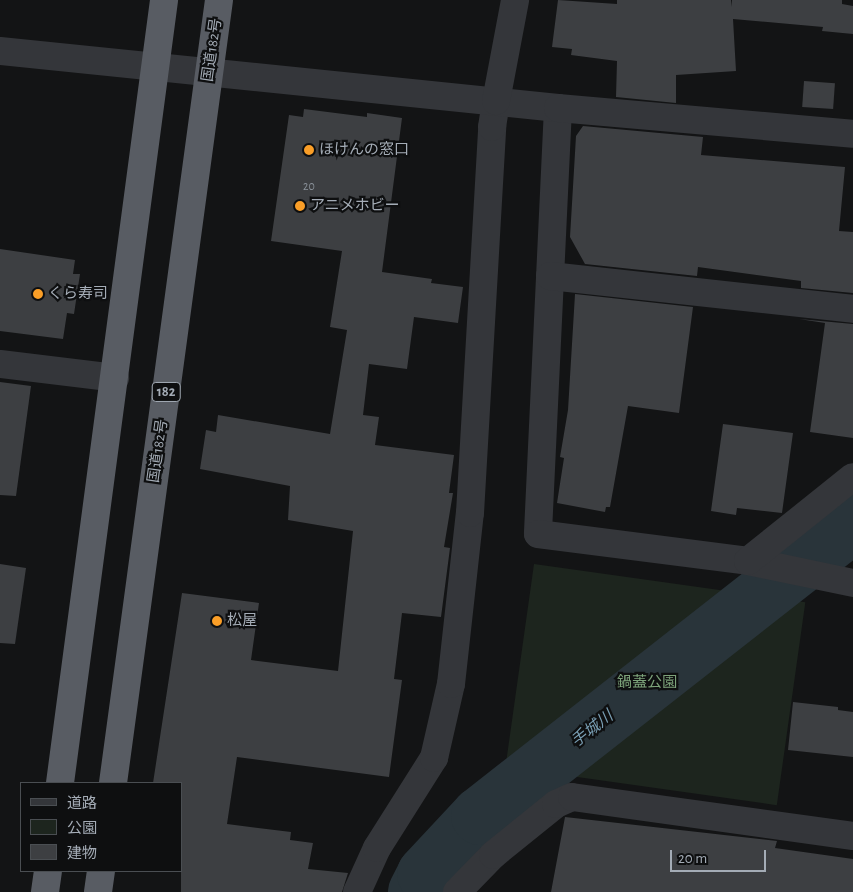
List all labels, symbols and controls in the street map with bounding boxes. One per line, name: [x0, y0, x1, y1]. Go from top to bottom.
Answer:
street label: 国道182号: [199, 17, 225, 83]
place label: ほけんの窓口: [319, 141, 409, 159]
marker: ほけんの窓口: [303, 144, 315, 156]
house number: 20: [303, 180, 315, 194]
place label: アニメホビー: [310, 197, 400, 215]
marker: アニメホビー: [294, 200, 306, 212]
place label: くら寿司: [48, 285, 108, 303]
marker: くら寿司: [32, 288, 44, 300]
road number: 182: [151, 381, 181, 404]
street label: 国道182号: [145, 418, 171, 484]
place label: 松屋: [227, 612, 257, 630]
marker: 松屋: [211, 615, 223, 627]
park label: 鍋蓋公園: [617, 674, 677, 692]
water label: 手城川: [567, 707, 617, 751]
legend: [20, 782, 182, 872]
text: 道路: [67, 796, 97, 811]
text: 公園: [67, 821, 97, 836]
scale bar: [673, 840, 769, 872]
text: 建物: [67, 846, 97, 861]
text: 20 m: [678, 851, 707, 866]

